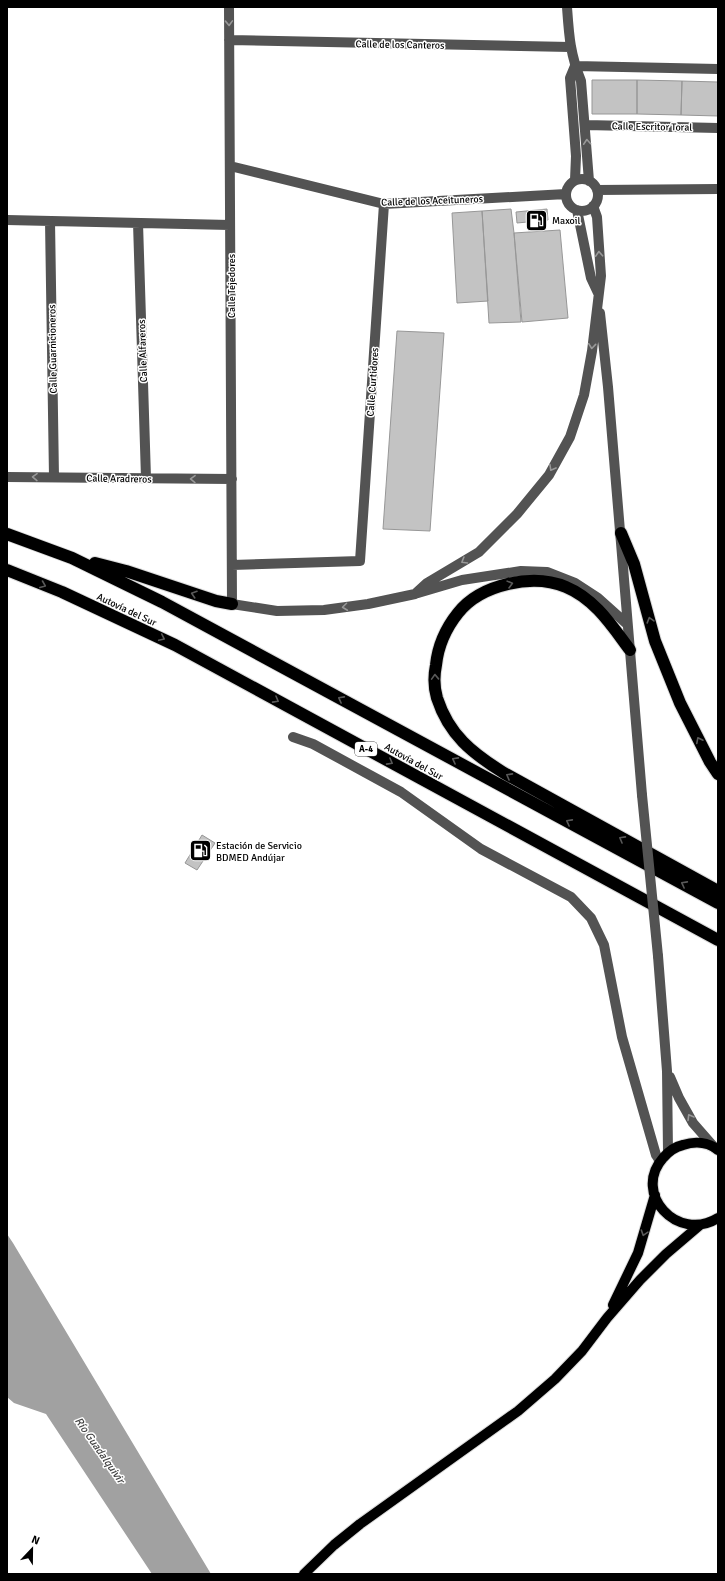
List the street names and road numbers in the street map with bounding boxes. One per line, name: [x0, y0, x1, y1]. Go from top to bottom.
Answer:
street label: Calle de los Canteros: [355, 38, 445, 52]
street label: Calle Escritor Toral: [612, 120, 692, 134]
street label: Calle de los Aceituneros: [381, 193, 484, 209]
street label: Calle Tejedores: [226, 253, 238, 318]
street label: Calle Guarnicioneros: [46, 304, 60, 394]
street label: Calle Alfareros: [136, 319, 150, 383]
street label: Calle Curtidores: [365, 347, 381, 417]
street label: Calle Aradreros: [86, 472, 152, 486]
street label: Autovía del Sur: [95, 591, 159, 629]
street label: Autovía del Sur: [382, 741, 445, 783]
road number: A-4: [355, 742, 377, 756]

